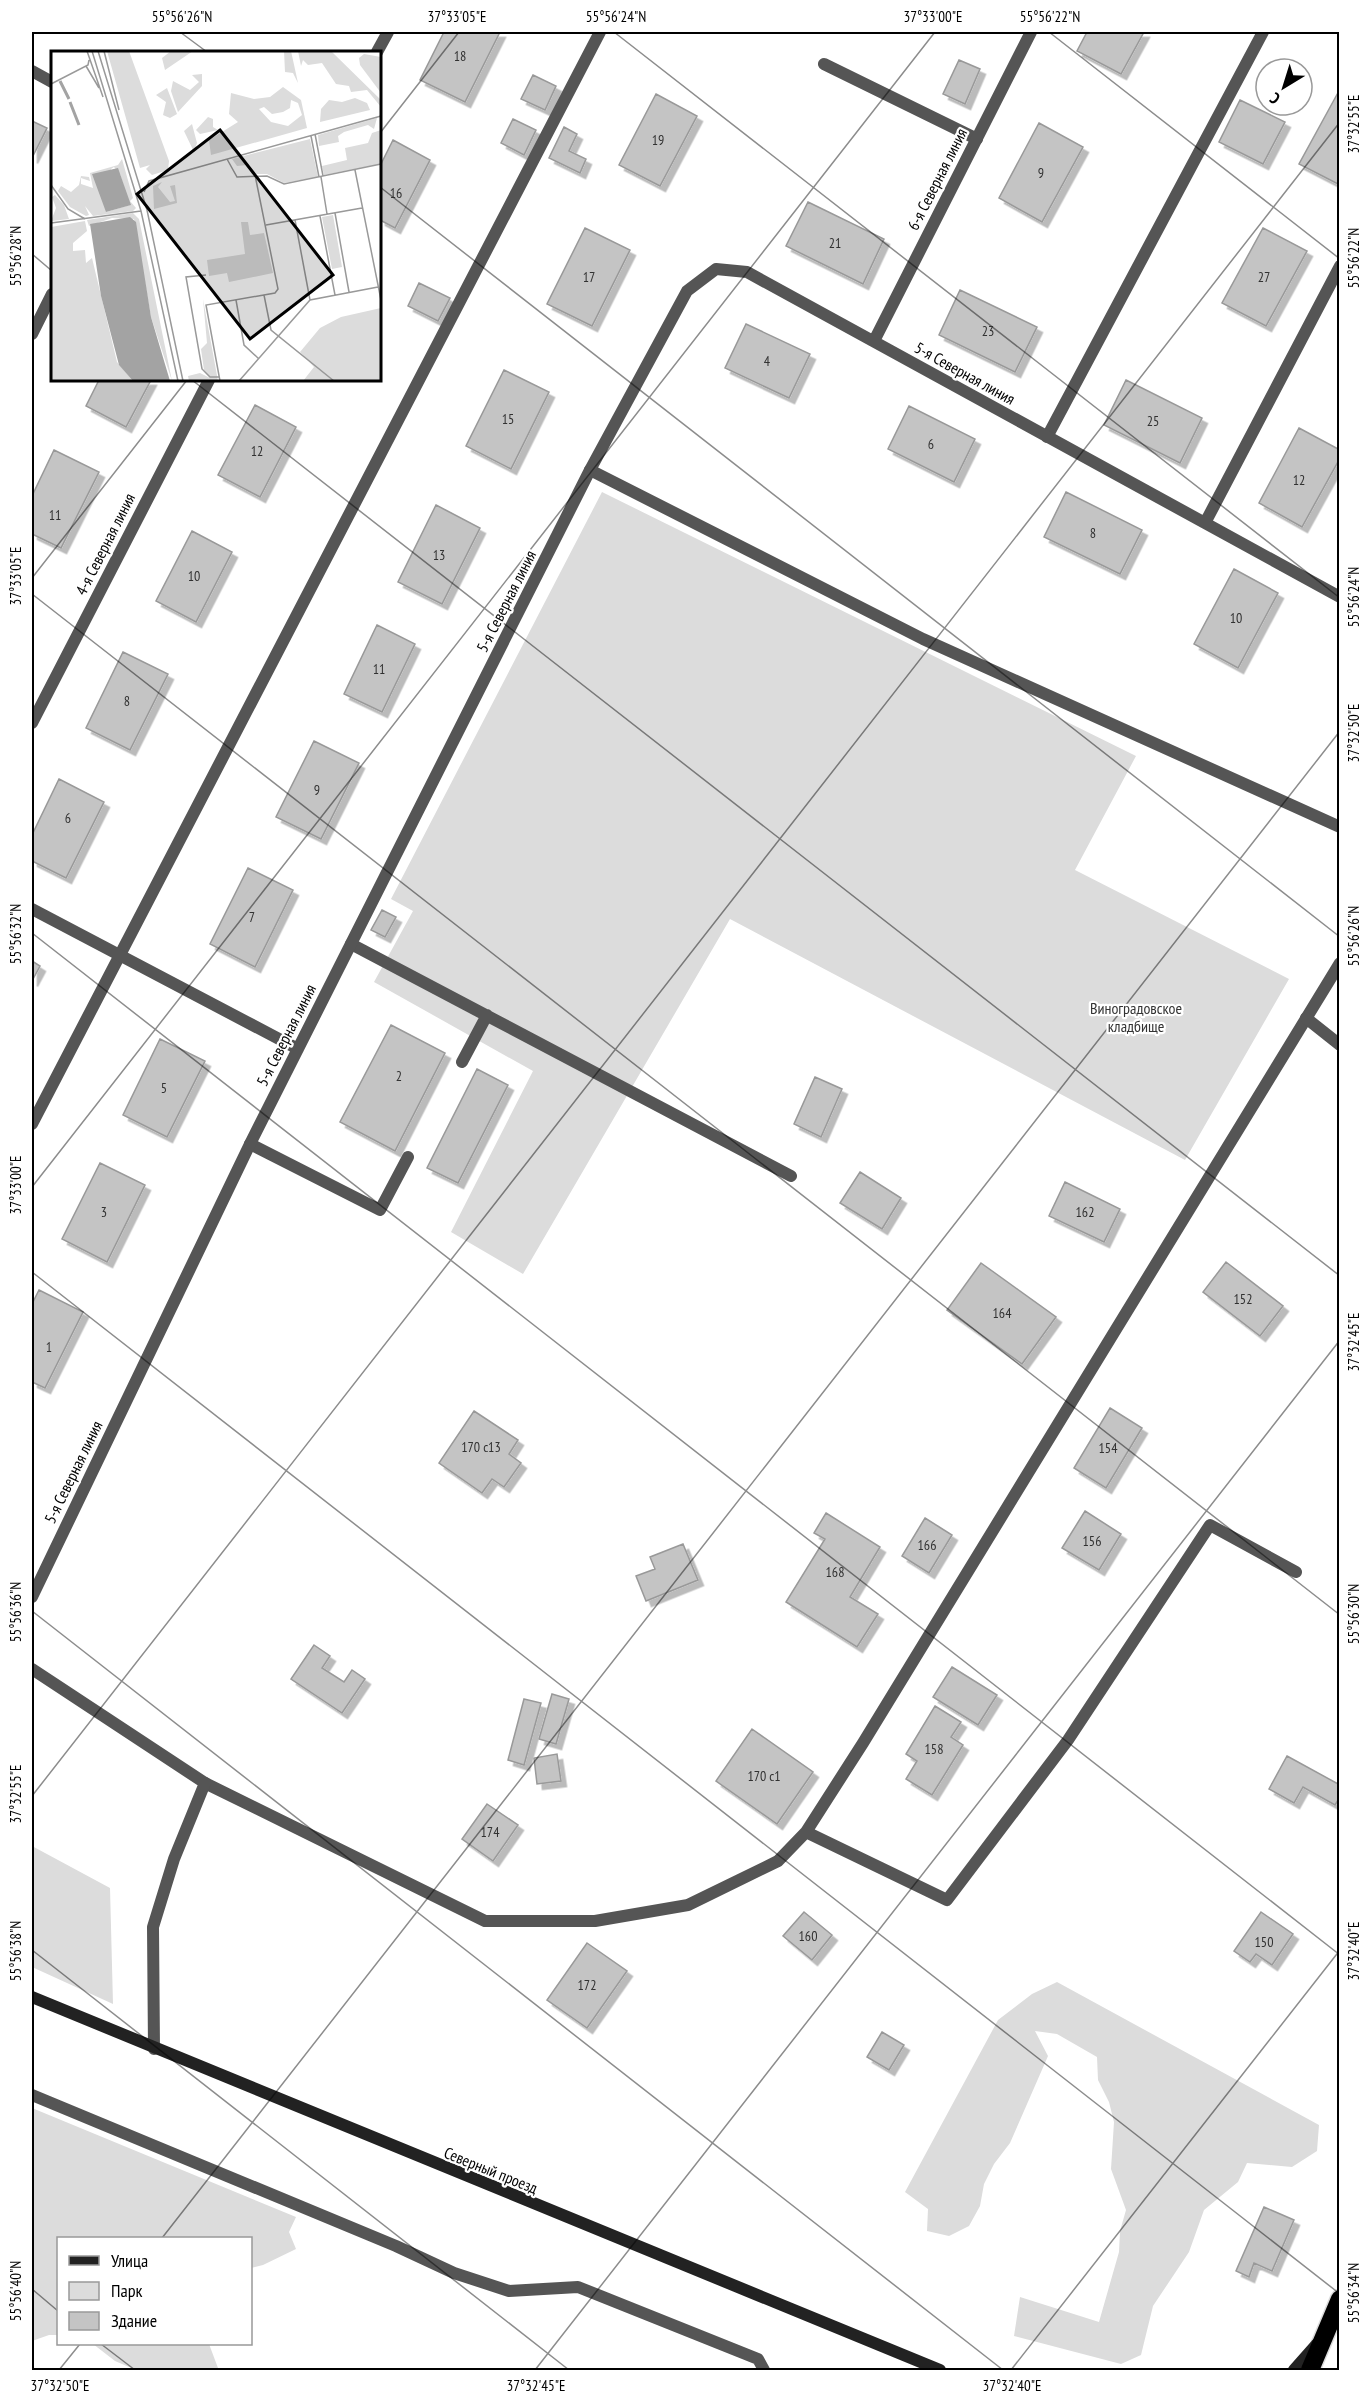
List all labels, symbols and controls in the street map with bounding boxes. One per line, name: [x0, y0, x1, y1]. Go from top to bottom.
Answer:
text: 55°56'26"N: [152, 7, 212, 26]
text: 37°33'05"E: [427, 7, 487, 26]
text: 55°56'24"N: [586, 7, 646, 26]
text: 37°33'00"E: [903, 7, 963, 26]
text: 55°56'22"N: [1020, 7, 1080, 26]
house number: 18: [454, 47, 466, 65]
inset map: [51, 51, 381, 381]
north arrow: [1254, 57, 1314, 117]
text: С: [1265, 88, 1284, 109]
text: 37°32'55"E: [1344, 94, 1363, 154]
street label: 6-я Северная линия: [903, 125, 971, 233]
house number: 19: [652, 131, 664, 149]
house number: 9: [1038, 164, 1044, 182]
house number: 16: [390, 184, 402, 202]
text: 55°56'28"N: [6, 226, 25, 286]
text: 55°56'22"N: [1344, 228, 1363, 288]
house number: 21: [829, 234, 841, 252]
house number: 17: [583, 268, 595, 286]
house number: 27: [1258, 268, 1270, 286]
house number: 23: [982, 322, 994, 340]
street label: 5-я Северная линия: [911, 337, 1019, 409]
house number: 4: [764, 352, 771, 370]
house number: 15: [502, 410, 514, 428]
house number: 25: [1147, 412, 1159, 430]
house number: 6: [928, 435, 934, 453]
house number: 12: [251, 442, 263, 460]
house number: 12: [1293, 471, 1305, 489]
street label: 4-я Северная линия: [71, 490, 139, 598]
house number: 11: [49, 506, 61, 524]
house number: 8: [1090, 524, 1096, 542]
text: 37°33'05"E: [6, 546, 25, 606]
house number: 13: [433, 546, 445, 564]
street label: 5-я Северная линия: [472, 547, 540, 655]
house number: 10: [188, 567, 200, 585]
text: 55°56'24"N: [1344, 567, 1363, 627]
house number: 10: [1230, 609, 1242, 627]
house number: 11: [373, 660, 385, 678]
house number: 8: [124, 692, 130, 710]
text: 37°32'50"E: [1344, 703, 1363, 763]
house number: 9: [314, 781, 320, 799]
house number: 6: [65, 809, 71, 827]
text: 55°56'32"N: [6, 904, 25, 964]
text: 55°56'26"N: [1344, 906, 1363, 966]
house number: 7: [249, 908, 255, 926]
street label: 5-я Северная линия: [252, 981, 320, 1089]
park label: Виноградовское кладбище: [1090, 998, 1182, 1036]
house number: 2: [396, 1067, 402, 1085]
house number: 5: [161, 1079, 167, 1097]
text: 37°33'00"E: [6, 1155, 25, 1215]
house number: 3: [101, 1203, 107, 1221]
house number: 162: [1076, 1203, 1094, 1221]
house number: 152: [1234, 1290, 1252, 1308]
house number: 164: [993, 1304, 1012, 1322]
text: 37°32'45"E: [1344, 1312, 1363, 1372]
house number: 1: [46, 1338, 52, 1356]
street label: 5-я Северная линия: [40, 1417, 106, 1527]
house number: 170 с13: [461, 1438, 501, 1456]
house number: 154: [1099, 1439, 1118, 1457]
house number: 156: [1083, 1532, 1101, 1550]
house number: 166: [918, 1536, 936, 1554]
house number: 168: [826, 1563, 844, 1581]
text: 55°56'36"N: [6, 1582, 25, 1642]
text: 55°56'30"N: [1344, 1584, 1363, 1644]
house number: 158: [925, 1740, 943, 1758]
text: 37°32'55"E: [6, 1764, 25, 1824]
house number: 170 с1: [747, 1767, 781, 1785]
house number: 174: [481, 1823, 500, 1841]
text: 55°56'38"N: [6, 1921, 25, 1981]
text: 37°32'40"E: [1344, 1921, 1363, 1981]
house number: 160: [799, 1927, 817, 1945]
house number: 150: [1255, 1933, 1273, 1951]
house number: 172: [578, 1976, 596, 1994]
street label: Северный проезд: [441, 2142, 541, 2198]
legend: [57, 2237, 252, 2345]
text: Улица: [111, 2249, 148, 2272]
text: 55°56'40"N: [6, 2261, 25, 2321]
text: 55°56'34"N: [1344, 2263, 1363, 2323]
text: Парк: [111, 2279, 142, 2302]
text: Здание: [111, 2309, 157, 2332]
text: 37°32'50"E: [30, 2376, 90, 2395]
text: 37°32'45"E: [506, 2376, 566, 2395]
text: 37°32'40"E: [982, 2376, 1042, 2395]

